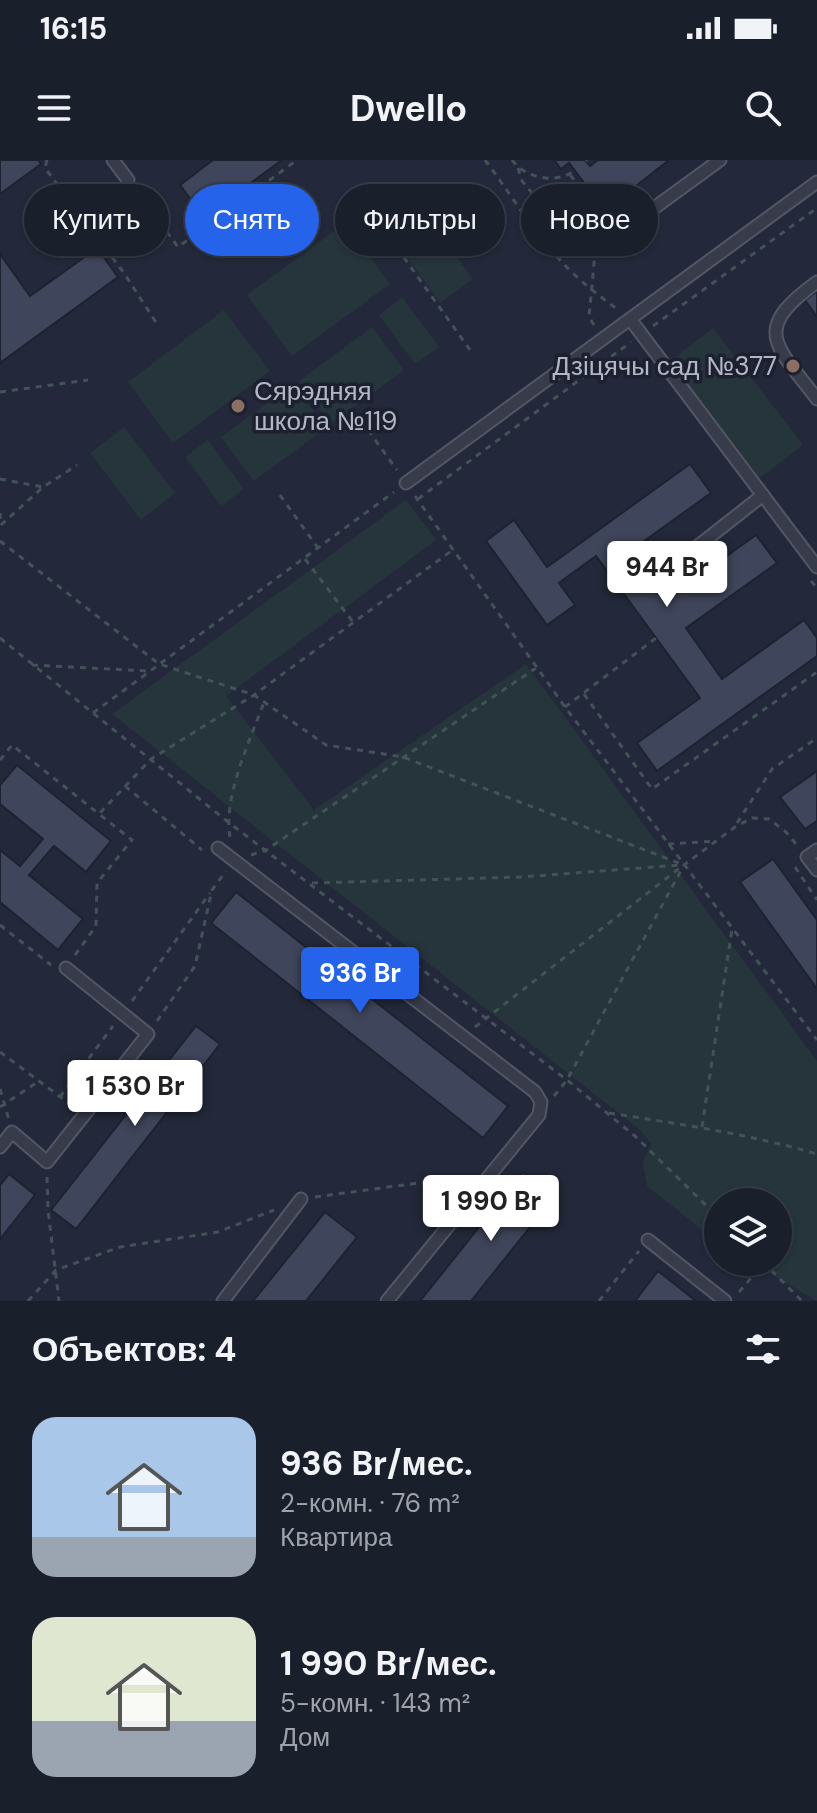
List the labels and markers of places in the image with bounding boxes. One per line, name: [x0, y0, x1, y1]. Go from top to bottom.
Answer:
place label: Дзіцячы сад №377: [553, 349, 777, 383]
marker: Дзіцячы сад №377: [784, 357, 802, 375]
place label: Сярэдняя школа №119: [254, 374, 397, 438]
marker: Сярэдняя школа №119: [229, 397, 247, 415]
pin: 944 Br: [602, 541, 732, 609]
pin: 936 Br: [295, 947, 425, 1015]
pin: 1 530 Br: [52, 1060, 218, 1128]
pin: 1 990 Br: [408, 1175, 574, 1243]

